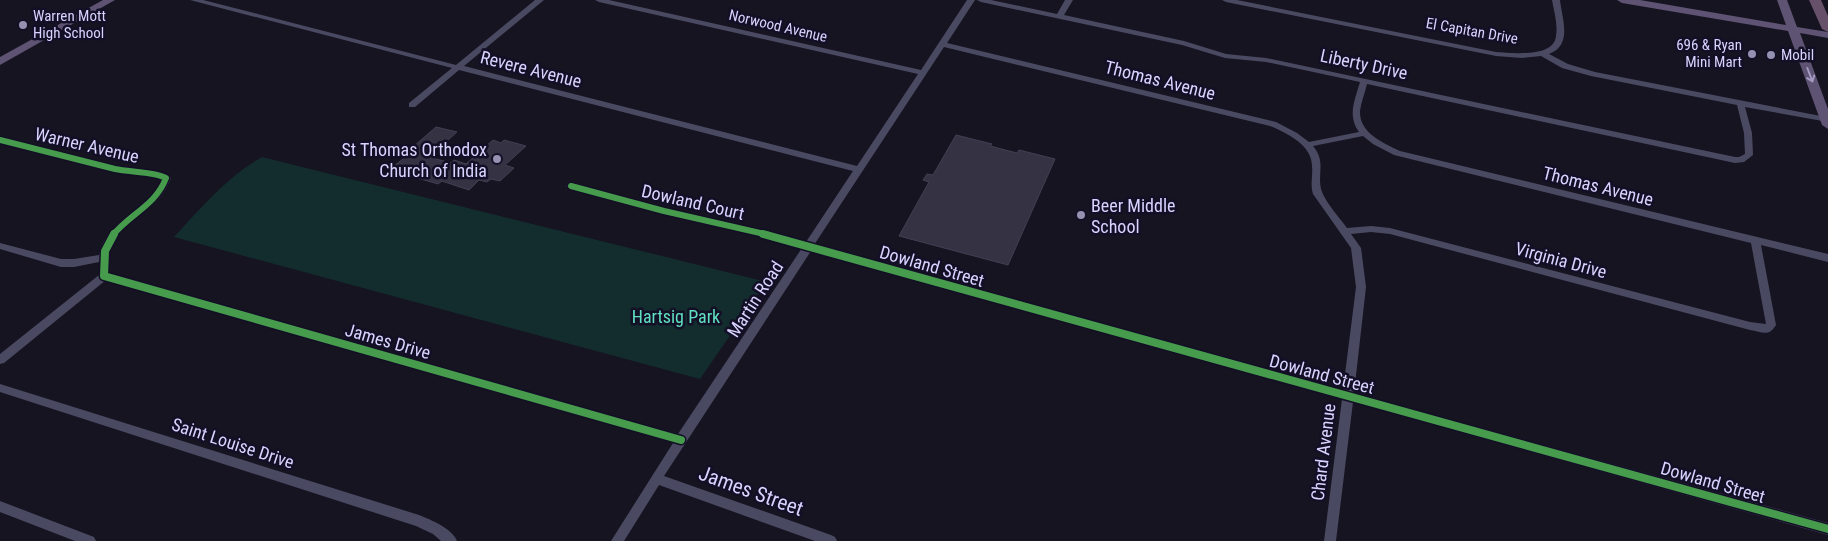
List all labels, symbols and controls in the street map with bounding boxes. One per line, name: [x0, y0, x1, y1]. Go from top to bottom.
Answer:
street label: Norwood Avenue: [727, 6, 829, 46]
place label: Warren Mott High School: [33, 7, 106, 42]
street label: El Capitan Drive: [1425, 14, 1519, 48]
marker: Warren Mott High School: [17, 19, 29, 31]
place label: 696 & Ryan Mini Mart: [1676, 36, 1742, 71]
street label: Liberty Drive: [1318, 44, 1410, 84]
street label: Revere Avenue: [478, 46, 584, 92]
place label: Mobil: [1781, 46, 1814, 64]
marker: 696 & Ryan Mini Mart: [1746, 48, 1758, 60]
marker: Mobil: [1765, 49, 1777, 61]
street label: Thomas Avenue: [1102, 56, 1218, 104]
one-way arrow: [1806, 66, 1815, 82]
street label: Warner Avenue: [33, 123, 141, 167]
place label: St Thomas Orthodox Church of India: [341, 139, 487, 181]
marker: St Thomas Orthodox Church of India: [491, 153, 503, 165]
street label: Thomas Avenue: [1540, 162, 1656, 210]
street label: Dowland Court: [640, 180, 746, 224]
place label: Beer Middle School: [1091, 195, 1175, 237]
marker: Beer Middle School: [1075, 209, 1087, 221]
street label: Virginia Drive: [1513, 238, 1609, 282]
street label: Dowland Street: [877, 241, 987, 291]
street label: Martin Road: [723, 257, 787, 341]
park label: Hartsig Park: [632, 306, 720, 327]
street label: James Drive: [343, 319, 433, 363]
street label: Dowland Street: [1267, 350, 1377, 398]
street label: Chard Avenue: [1307, 402, 1339, 502]
street label: Saint Louise Drive: [169, 413, 297, 473]
street label: Dowland Street: [1658, 457, 1768, 507]
street label: James Street: [695, 461, 807, 521]

